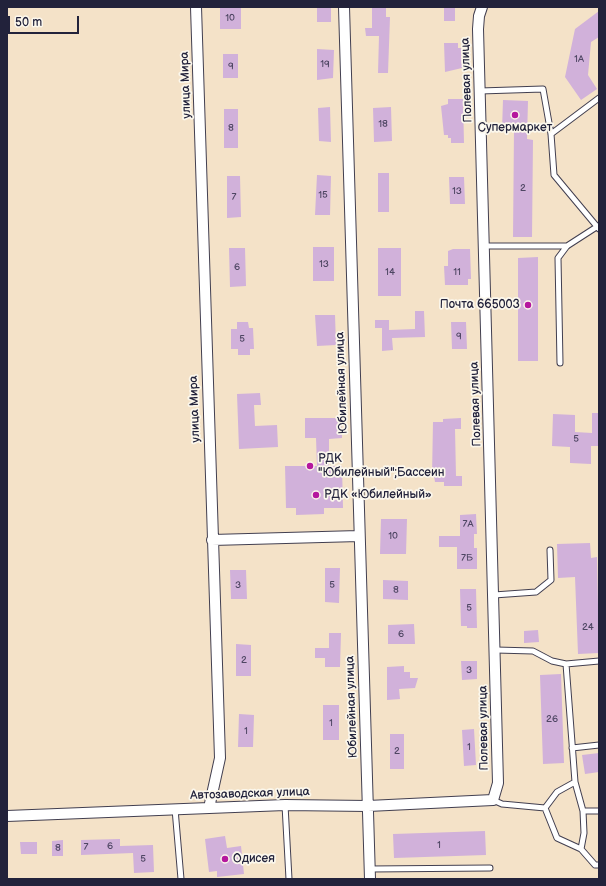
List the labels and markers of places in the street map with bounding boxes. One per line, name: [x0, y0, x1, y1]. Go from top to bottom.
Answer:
marker: Супермаркет: [510, 110, 520, 120]
place label: Супермаркет: [478, 121, 552, 135]
place label: Почта 665003: [440, 298, 520, 312]
marker: Почта 665003: [523, 300, 533, 310]
place label: РДК "Юбилейный";Бассеин: [318, 452, 444, 480]
marker: РДК "Юбилейный";Бассеин: [305, 461, 315, 471]
place label: РДК «Юбилейный»: [324, 488, 432, 502]
marker: РДК «Юбилейный»: [311, 490, 321, 500]
place label: Одисея: [233, 852, 275, 866]
marker: Одисея: [220, 854, 230, 864]

